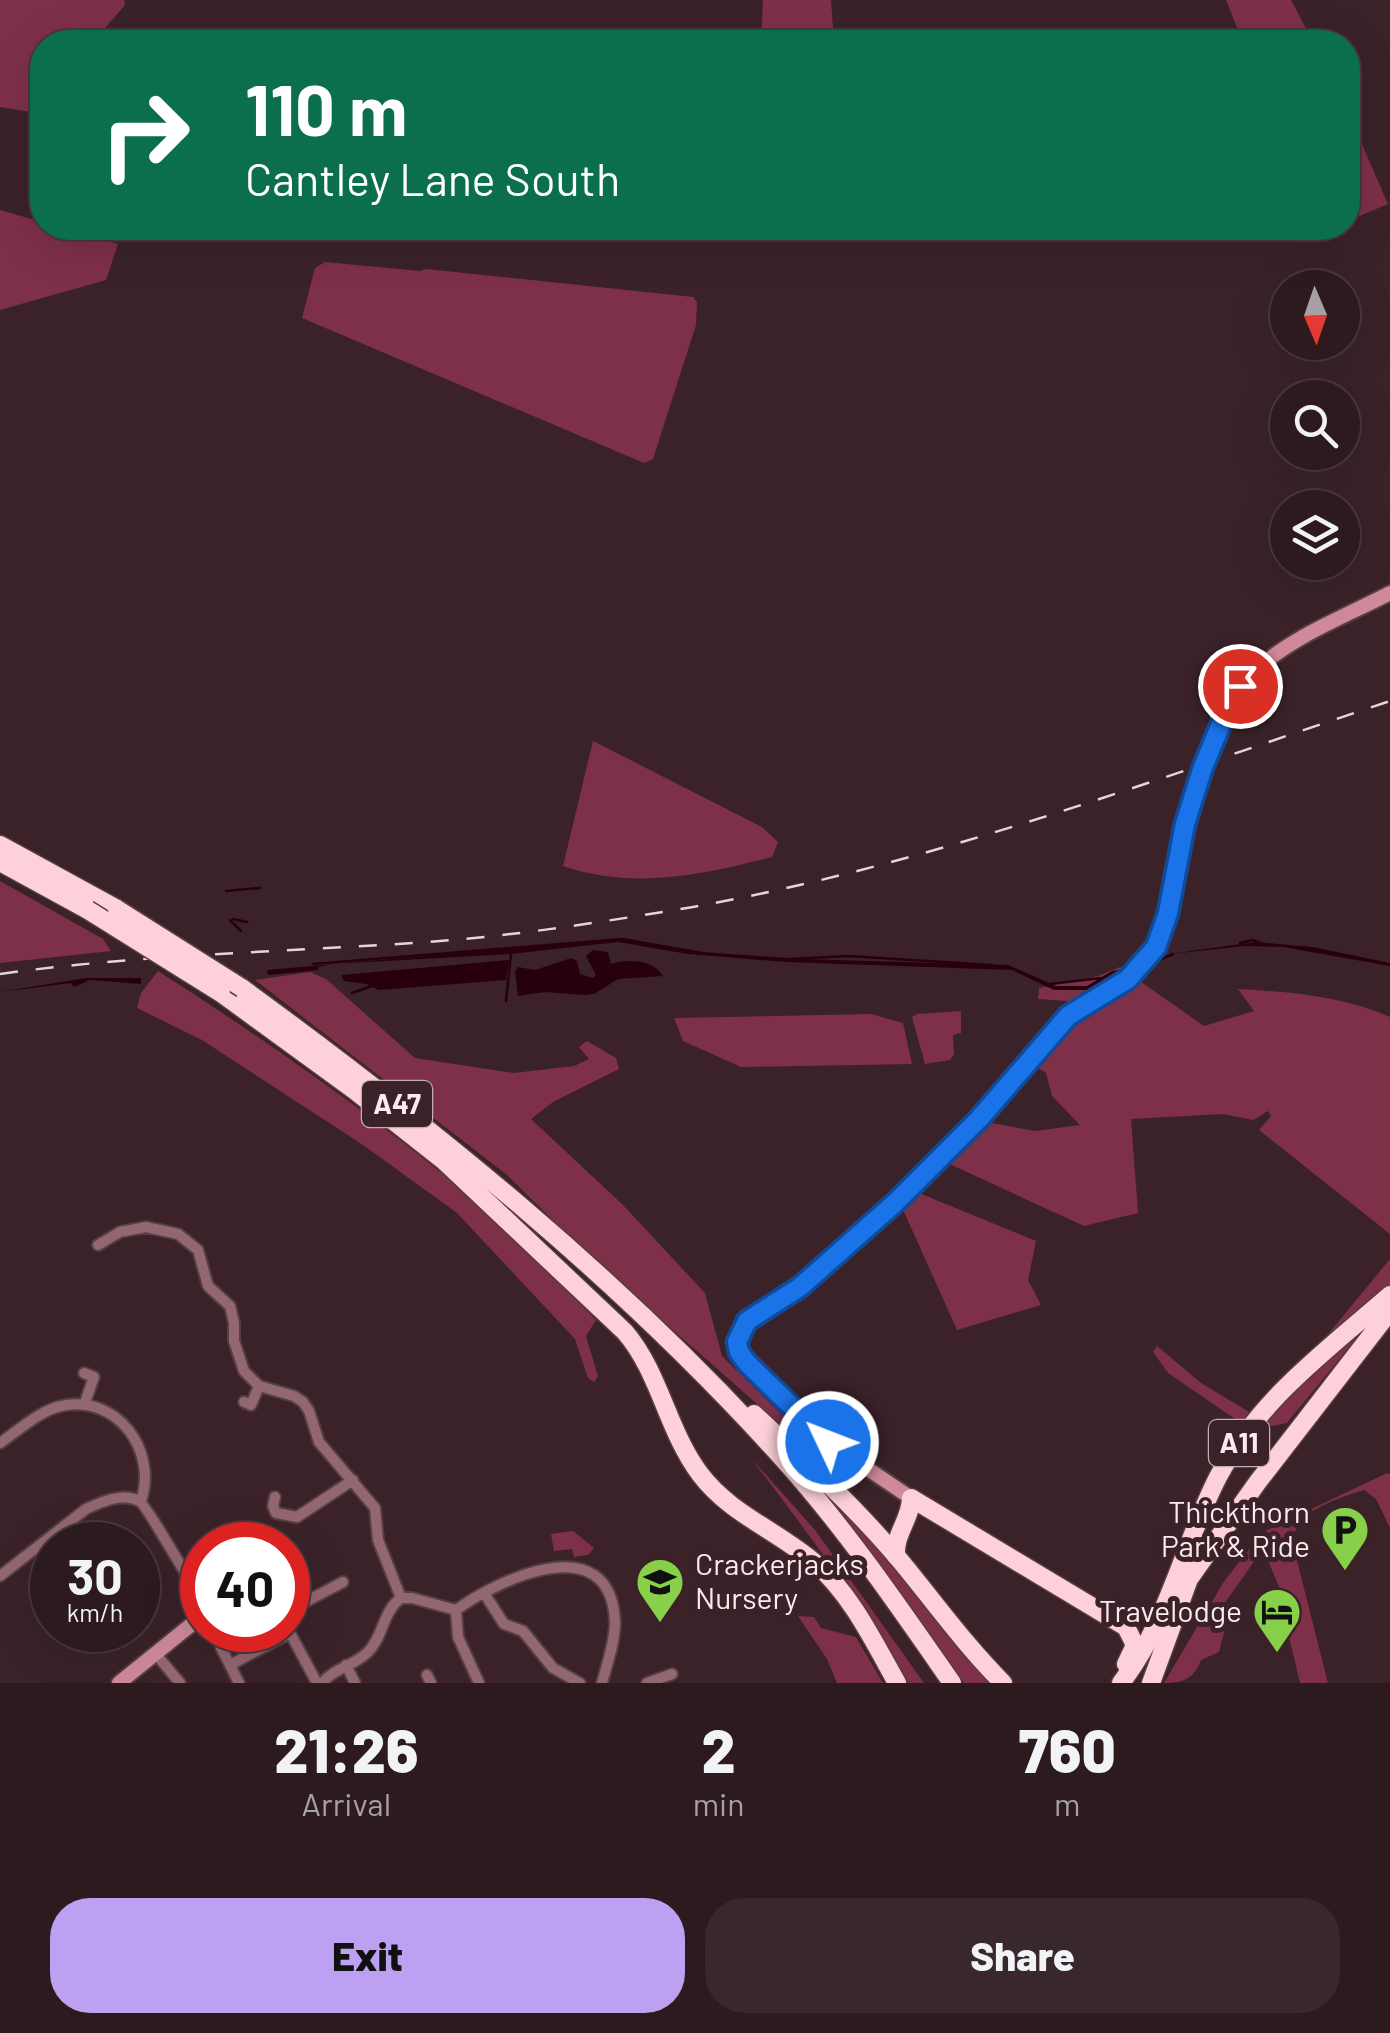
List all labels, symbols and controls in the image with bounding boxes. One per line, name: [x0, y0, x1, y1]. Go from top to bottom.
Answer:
text: 110 m: [245, 66, 407, 150]
icon: right: [80, 70, 210, 200]
text: Cantley Lane South: [245, 151, 620, 205]
north arrow: [1270, 270, 1360, 360]
map controls: [1270, 270, 1360, 580]
button: search: [1270, 380, 1360, 470]
button: layers: [1270, 490, 1360, 580]
pin: [1198, 644, 1283, 729]
icon: arrive: [1213, 659, 1268, 714]
road number: A47: [362, 1081, 432, 1127]
position arrow: [776, 1390, 880, 1494]
road number: A11: [1209, 1420, 1269, 1466]
place label: Thickthorn Park & Ride: [1161, 1493, 1310, 1563]
parking icon: Thickthorn Park & Ride: [1319, 1504, 1371, 1572]
speed limit sign: 40: [180, 1522, 310, 1652]
text: 30: [67, 1545, 123, 1605]
place label: Crackerjacks Nursery: [695, 1545, 864, 1615]
school or university icon: Crackerjacks Nursery: [634, 1556, 686, 1624]
hotel icon: Travelodge: [1251, 1586, 1303, 1654]
place label: Travelodge: [1099, 1592, 1242, 1628]
text: km/h: [67, 1597, 123, 1627]
text: 21:26: [274, 1713, 419, 1785]
text: 2: [702, 1713, 736, 1785]
text: 760: [1019, 1713, 1116, 1785]
text: Arrival: [302, 1784, 391, 1822]
text: min: [693, 1784, 745, 1822]
text: m: [1054, 1784, 1080, 1822]
button: Exit: [50, 1898, 685, 2013]
button: Share: [705, 1898, 1340, 2013]

